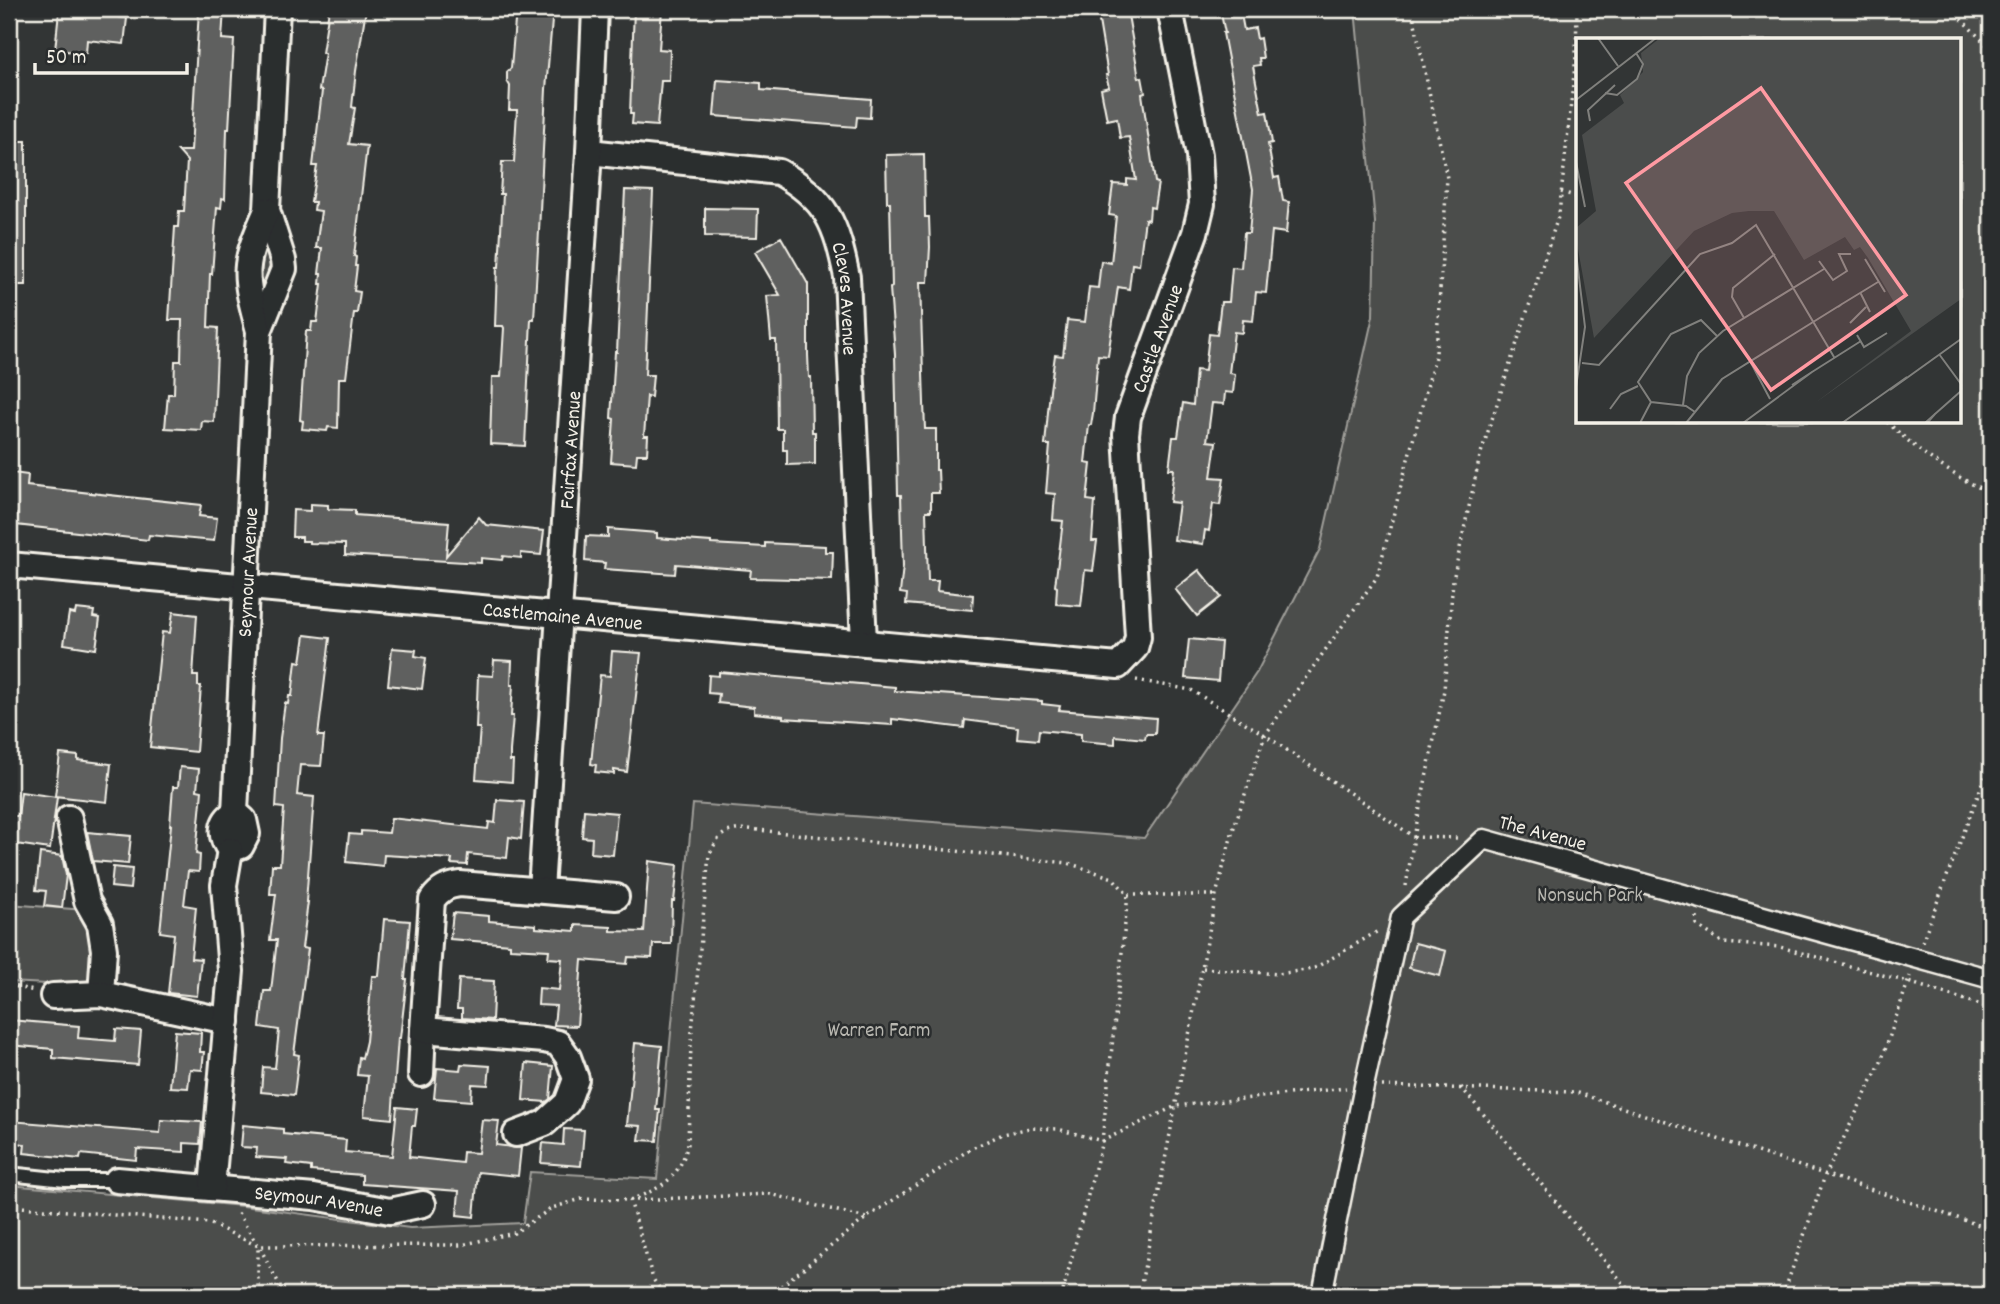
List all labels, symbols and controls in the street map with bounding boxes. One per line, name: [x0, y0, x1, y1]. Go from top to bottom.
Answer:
scale bar: [35, 32, 187, 76]
inset map: [1576, 38, 1962, 424]
text: 50 m: [46, 44, 86, 74]
street label: Cleves Avenue: [821, 239, 863, 356]
street label: Castle Avenue: [1126, 281, 1193, 398]
street label: Fairfax Avenue: [554, 390, 591, 510]
street label: Seymour Avenue: [232, 507, 268, 638]
street label: Castlemaine Avenue: [481, 596, 644, 641]
street label: The Avenue: [1495, 809, 1589, 861]
park label: Nonsuch Park: [1537, 882, 1643, 912]
park label: Warren Farm: [828, 1017, 930, 1047]
street label: Seymour Avenue: [253, 1180, 385, 1227]

